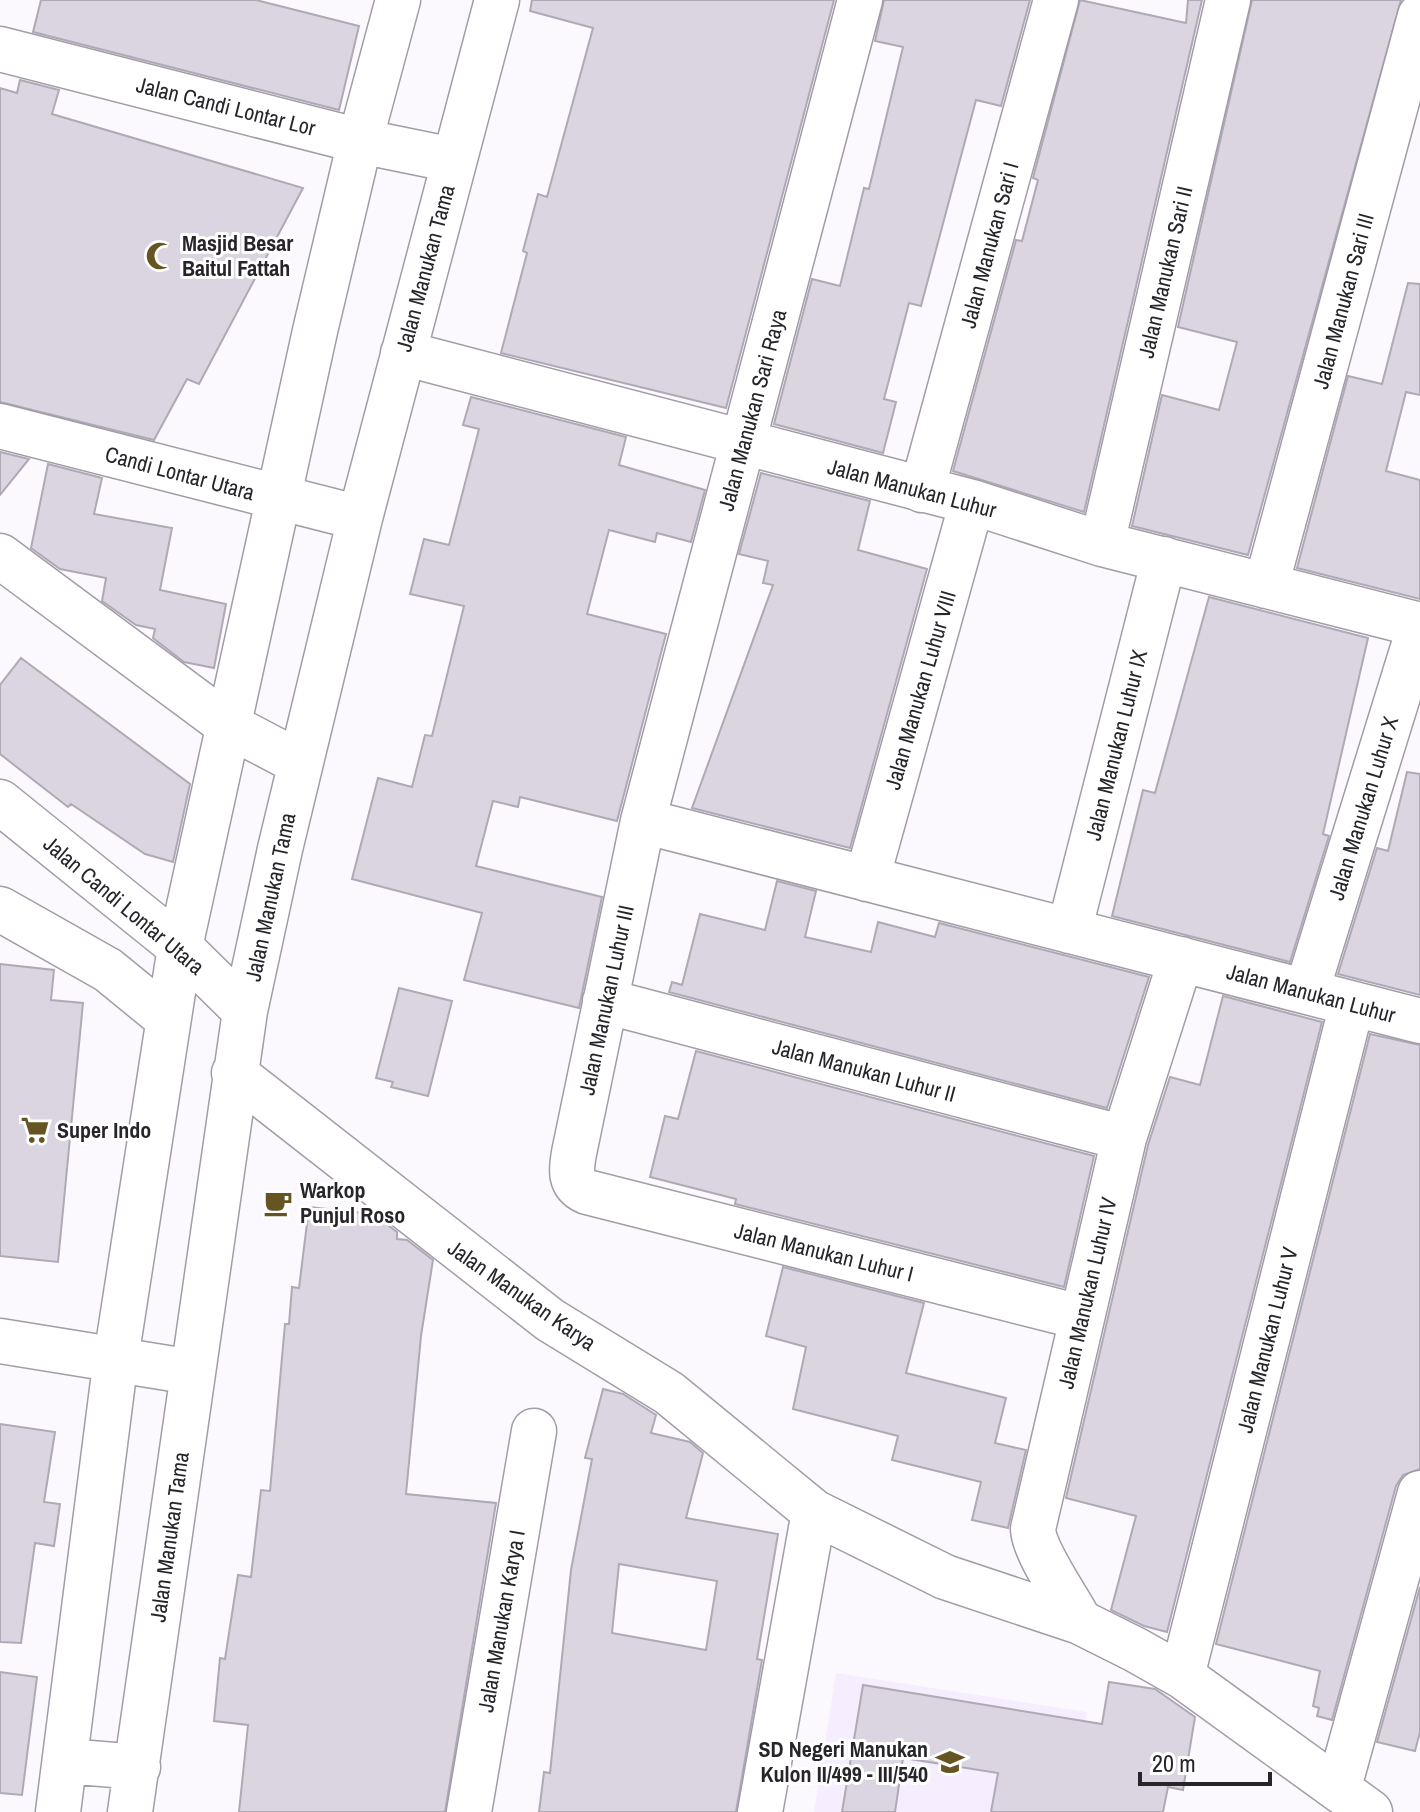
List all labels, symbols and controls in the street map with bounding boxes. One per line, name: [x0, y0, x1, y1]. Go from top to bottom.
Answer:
street label: Jalan Candi Lontar Lor: [133, 69, 319, 143]
street label: Jalan Manukan Sari I: [952, 159, 1026, 331]
street label: Jalan Manukan Tama: [388, 181, 462, 355]
street label: Jalan Manukan Sari II: [1131, 183, 1199, 361]
street label: Jalan Manukan Sari III: [1305, 210, 1381, 392]
place label: Masjid Besar Baitul Fattah: [182, 228, 293, 283]
mosque icon: Masjid Besar Baitul Fattah: [145, 241, 175, 271]
street label: Jalan Manukan Sari Raya: [711, 306, 793, 514]
street label: Candi Lontar Utara: [102, 439, 258, 507]
street label: Jalan Manukan Luhur: [824, 451, 1000, 525]
street label: Jalan Manukan Luhur VIII: [877, 587, 963, 793]
street label: Jalan Manukan Luhur IX: [1078, 646, 1154, 844]
street label: Jalan Manukan Luhur X: [1321, 713, 1405, 903]
street label: Jalan Manukan Tama: [237, 810, 303, 984]
street label: Jalan Candi Lontar Utara: [37, 829, 211, 981]
street label: Jalan Manukan Luhur III: [571, 902, 641, 1098]
street label: Jalan Manukan Luhur: [1223, 956, 1399, 1030]
street label: Jalan Manukan Luhur II: [769, 1031, 959, 1109]
supermarket icon: Super Indo: [20, 1115, 50, 1145]
place label: Super Indo: [57, 1115, 151, 1145]
place label: Warkop Punjul Roso: [300, 1175, 405, 1230]
cafe icon: Warkop Punjul Roso: [263, 1188, 293, 1218]
street label: Jalan Manukan Luhur IV: [1050, 1194, 1124, 1392]
street label: Jalan Manukan Luhur I: [731, 1215, 917, 1289]
street label: Jalan Manukan Karya: [442, 1233, 602, 1357]
street label: Jalan Manukan Luhur V: [1229, 1244, 1305, 1436]
street label: Jalan Manukan Tama: [142, 1450, 196, 1624]
street label: Jalan Manukan Karya I: [470, 1528, 532, 1714]
place label: SD Negeri Manukan Kulon II/499 - III/540: [759, 1734, 928, 1789]
scale bar: [1140, 1736, 1270, 1786]
school or university icon: SD Negeri Manukan Kulon II/499 - III/540: [935, 1747, 965, 1777]
text: 20 m: [1152, 1747, 1196, 1779]

